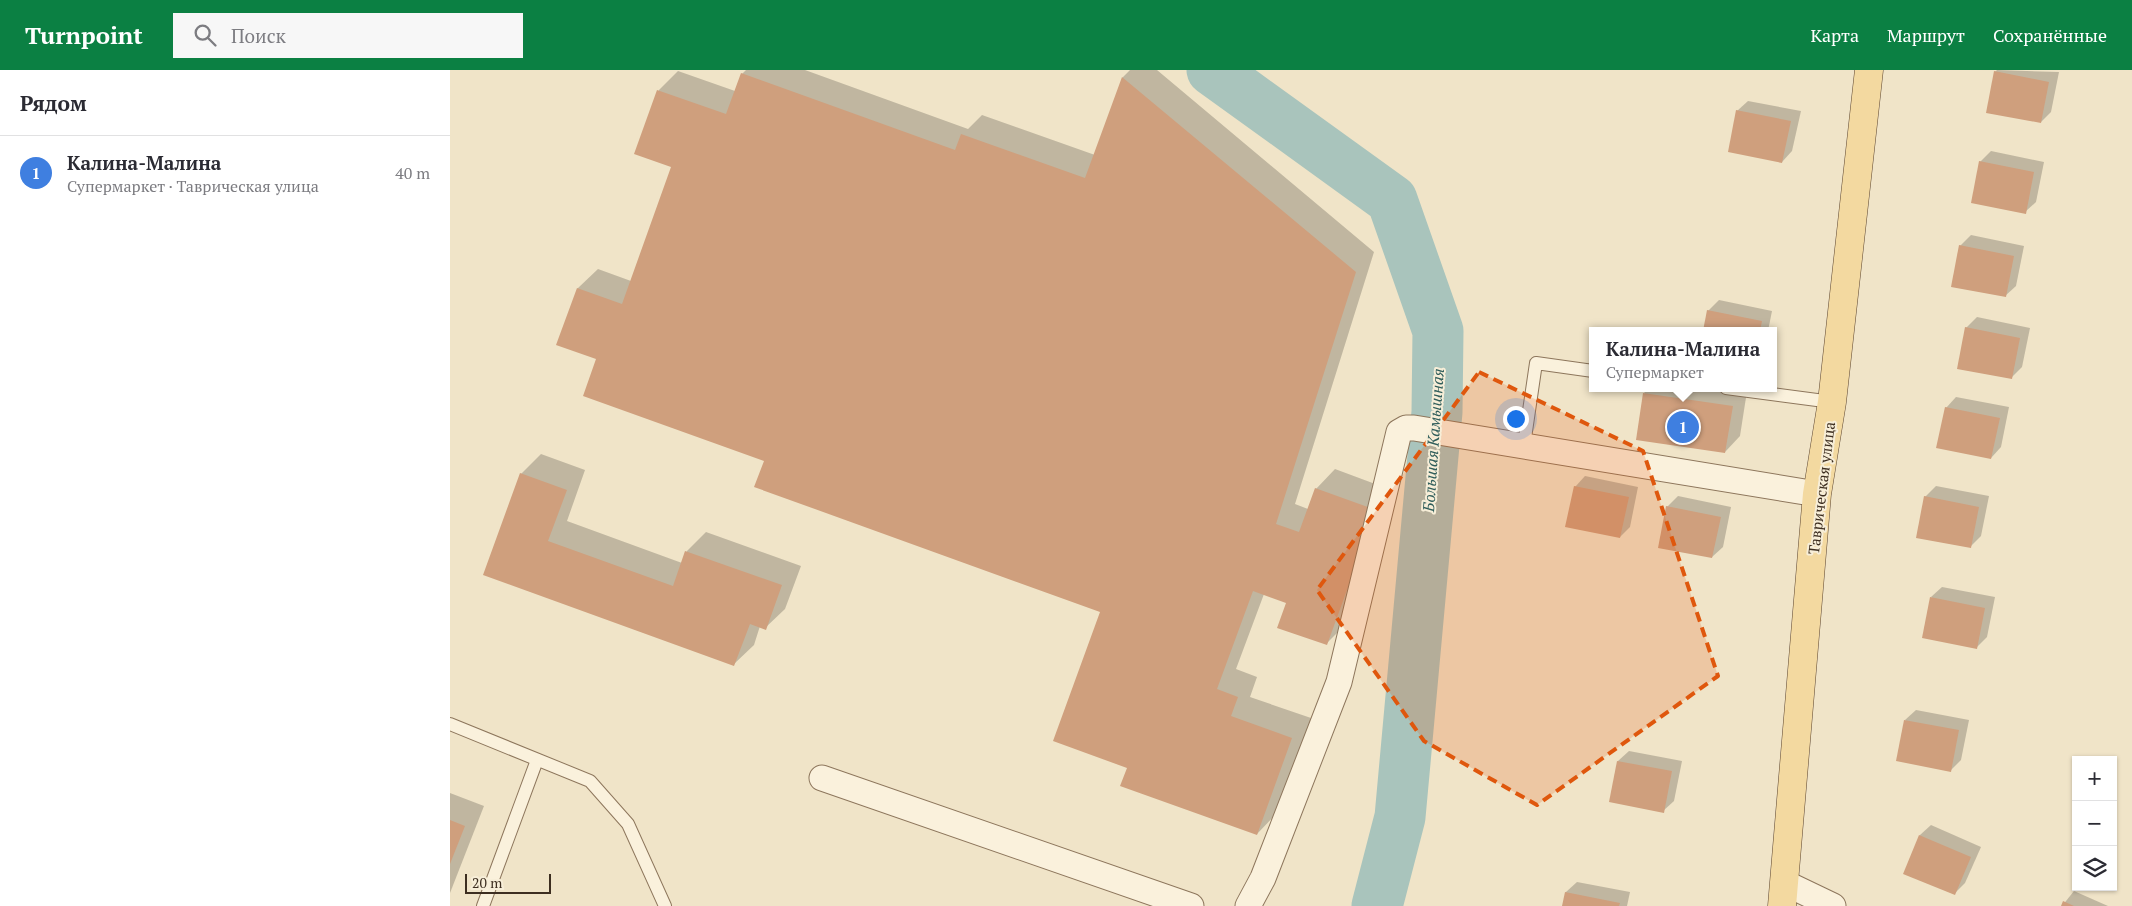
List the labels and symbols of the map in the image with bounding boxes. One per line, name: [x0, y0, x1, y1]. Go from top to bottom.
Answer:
water label: Большая Камышная: [1417, 368, 1449, 513]
your location: [1503, 406, 1529, 432]
pin: 1: [1667, 408, 1699, 446]
street label: Таврическая улица: [1803, 420, 1839, 555]
scale bar: [465, 871, 551, 894]

